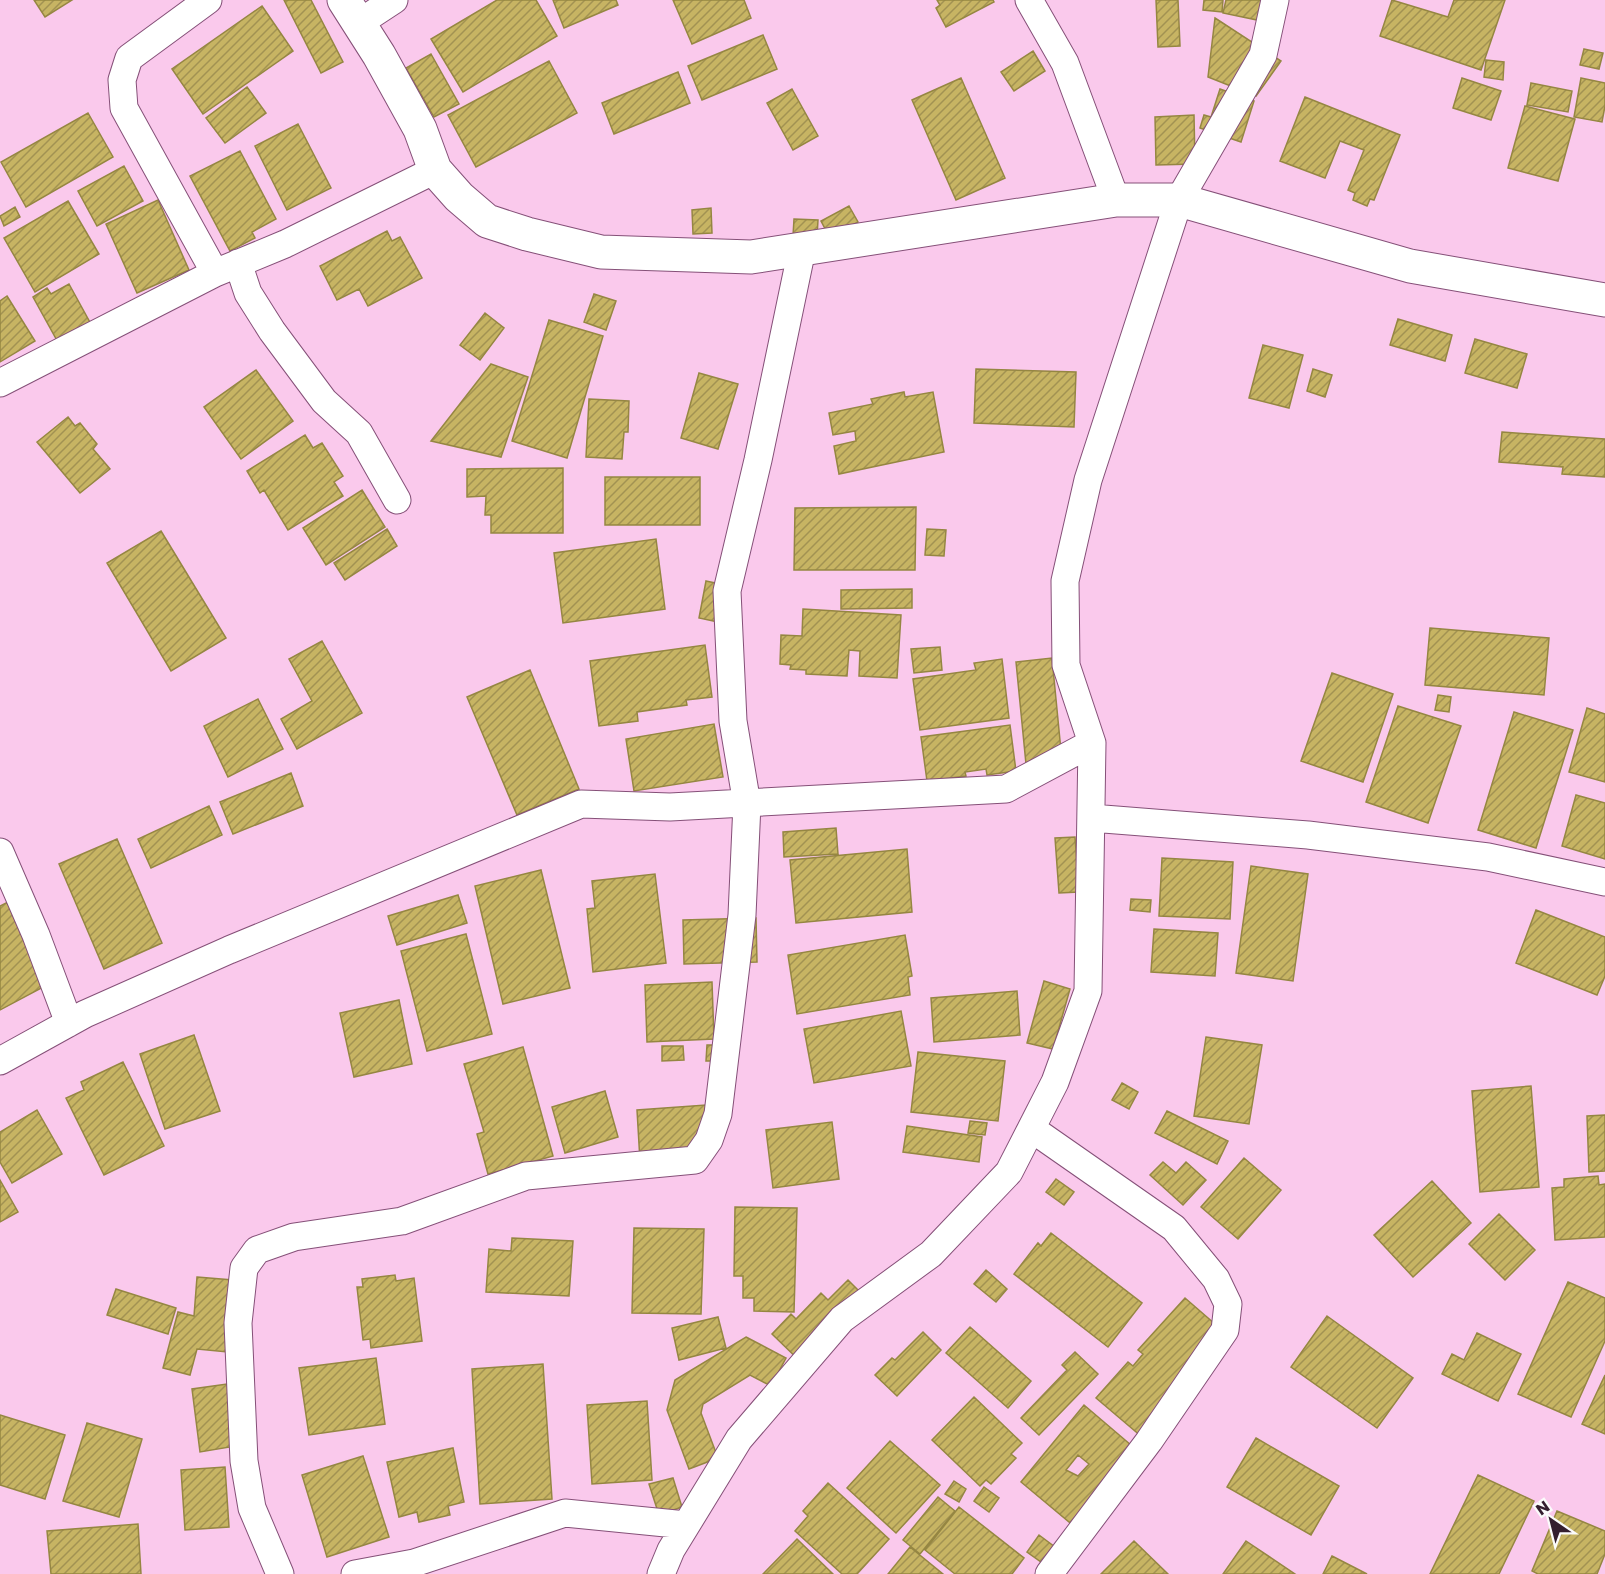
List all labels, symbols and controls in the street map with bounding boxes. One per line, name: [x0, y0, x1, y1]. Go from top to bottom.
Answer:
north arrow: [1521, 1490, 1581, 1550]
text: N: [1531, 1495, 1554, 1521]

